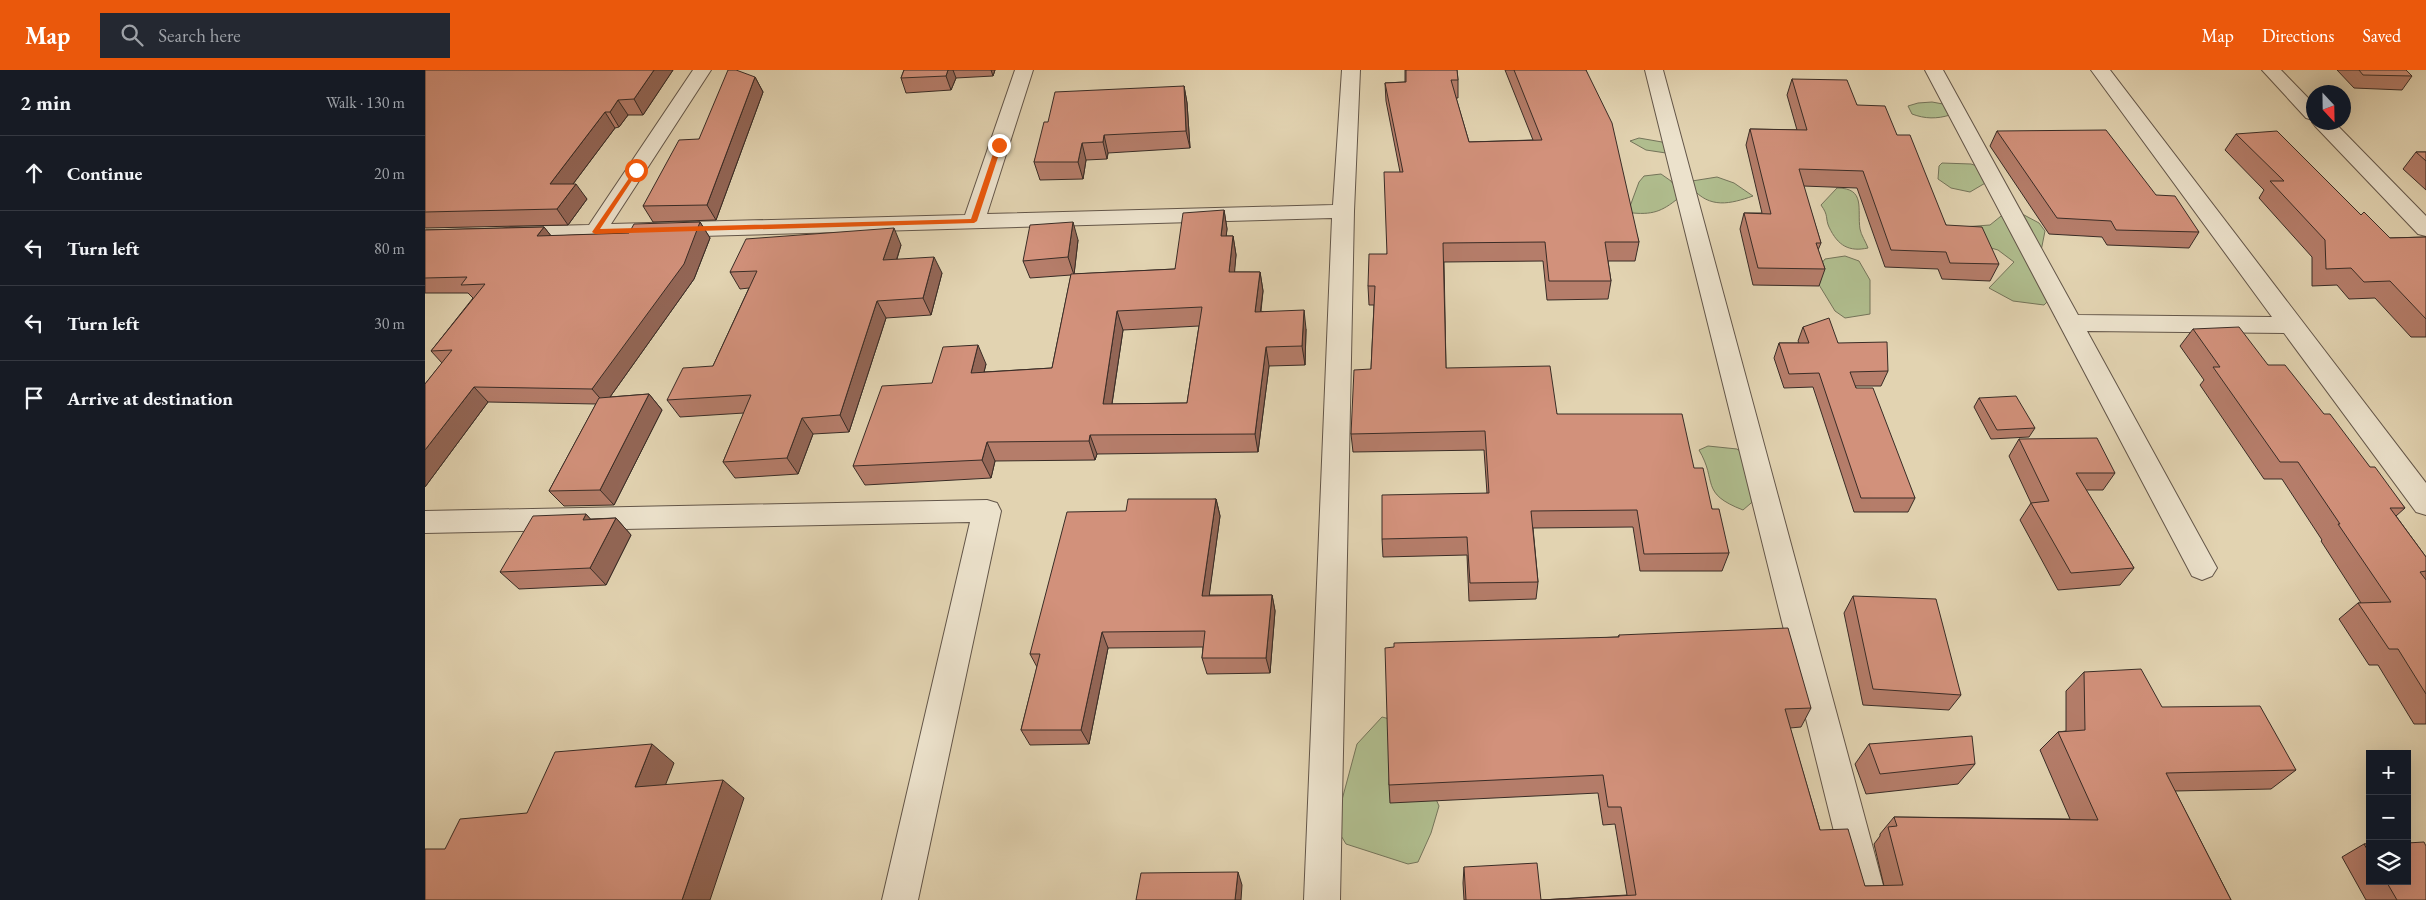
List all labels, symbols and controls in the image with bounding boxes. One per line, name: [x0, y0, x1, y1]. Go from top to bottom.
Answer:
search box: [100, 13, 450, 58]
text: Map: [25, 20, 70, 51]
icon: search: [118, 21, 146, 49]
text: Search here: [158, 23, 241, 48]
text: Map: [2202, 24, 2234, 47]
text: Directions: [2262, 24, 2334, 47]
text: Saved: [2362, 24, 2401, 47]
north arrow: [2306, 85, 2351, 130]
text: 2 min: [20, 89, 71, 116]
text: Walk · 130 m: [326, 92, 405, 113]
route end: [988, 134, 1011, 157]
icon: ahead: [20, 159, 48, 187]
route start: [625, 159, 648, 182]
text: Continue: [67, 161, 142, 186]
text: 20 m: [374, 163, 405, 184]
icon: left: [20, 234, 48, 262]
text: Turn left: [67, 236, 139, 261]
text: 80 m: [374, 238, 405, 259]
icon: left: [20, 309, 48, 337]
text: Turn left: [67, 311, 139, 336]
text: 30 m: [374, 313, 405, 334]
icon: arrive: [20, 384, 48, 412]
text: Arrive at destination: [67, 386, 233, 411]
map controls: [2366, 750, 2411, 885]
button: +: [2366, 750, 2411, 795]
button: −: [2366, 795, 2411, 840]
button: layers: [2366, 840, 2411, 885]

